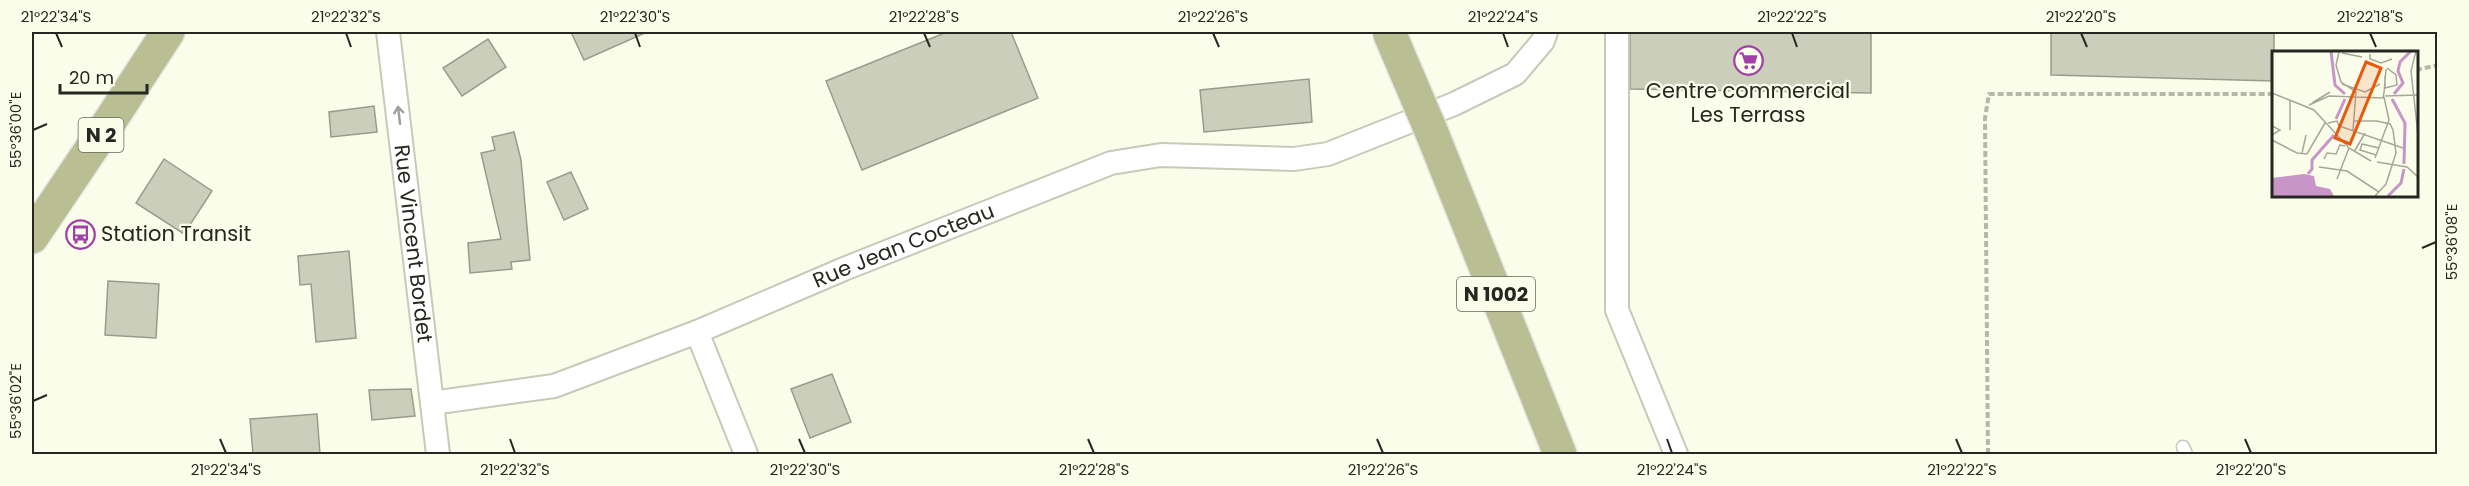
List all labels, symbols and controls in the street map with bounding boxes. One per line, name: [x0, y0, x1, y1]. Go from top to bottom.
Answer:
text: 21°22'34"S: [21, 6, 91, 27]
text: 21°22'32"S: [311, 6, 381, 27]
text: 21°22'30"S: [600, 6, 670, 27]
text: 21°22'28"S: [889, 6, 959, 27]
text: 21°22'26"S: [1178, 6, 1248, 27]
text: 21°22'24"S: [1468, 6, 1538, 27]
text: 21°22'22"S: [1757, 6, 1827, 27]
text: 21°22'20"S: [2046, 6, 2116, 27]
text: 21°22'18"S: [2337, 6, 2403, 27]
supermarket icon: Centre commercial Les Terrass: [1732, 44, 1764, 76]
inset map: [2272, 51, 2418, 196]
scale bar: [60, 57, 147, 95]
text: 20 m: [69, 65, 114, 90]
place label: Centre commercial Les Terrass: [1646, 76, 1850, 129]
text: 55°36'00"E: [5, 92, 26, 168]
one-way arrow: [393, 106, 404, 126]
road number: N 2: [78, 118, 124, 152]
street label: Rue Vincent Bordet: [387, 143, 440, 344]
street label: Rue Jean Cocteau: [808, 196, 998, 295]
text: 55°36'08"E: [2441, 204, 2462, 280]
bus stop icon: Station Transit: [64, 218, 96, 250]
place label: Station Transit: [101, 219, 251, 248]
road number: N 1002: [1457, 277, 1535, 311]
text: 55°36'02"E: [5, 363, 26, 439]
text: 21°22'34"S: [191, 459, 261, 480]
text: 21°22'32"S: [480, 459, 550, 480]
text: 21°22'30"S: [770, 459, 840, 480]
text: 21°22'28"S: [1059, 459, 1129, 480]
text: 21°22'26"S: [1348, 459, 1418, 480]
text: 21°22'24"S: [1637, 459, 1707, 480]
text: 21°22'22"S: [1927, 459, 1997, 480]
text: 21°22'20"S: [2216, 459, 2286, 480]

